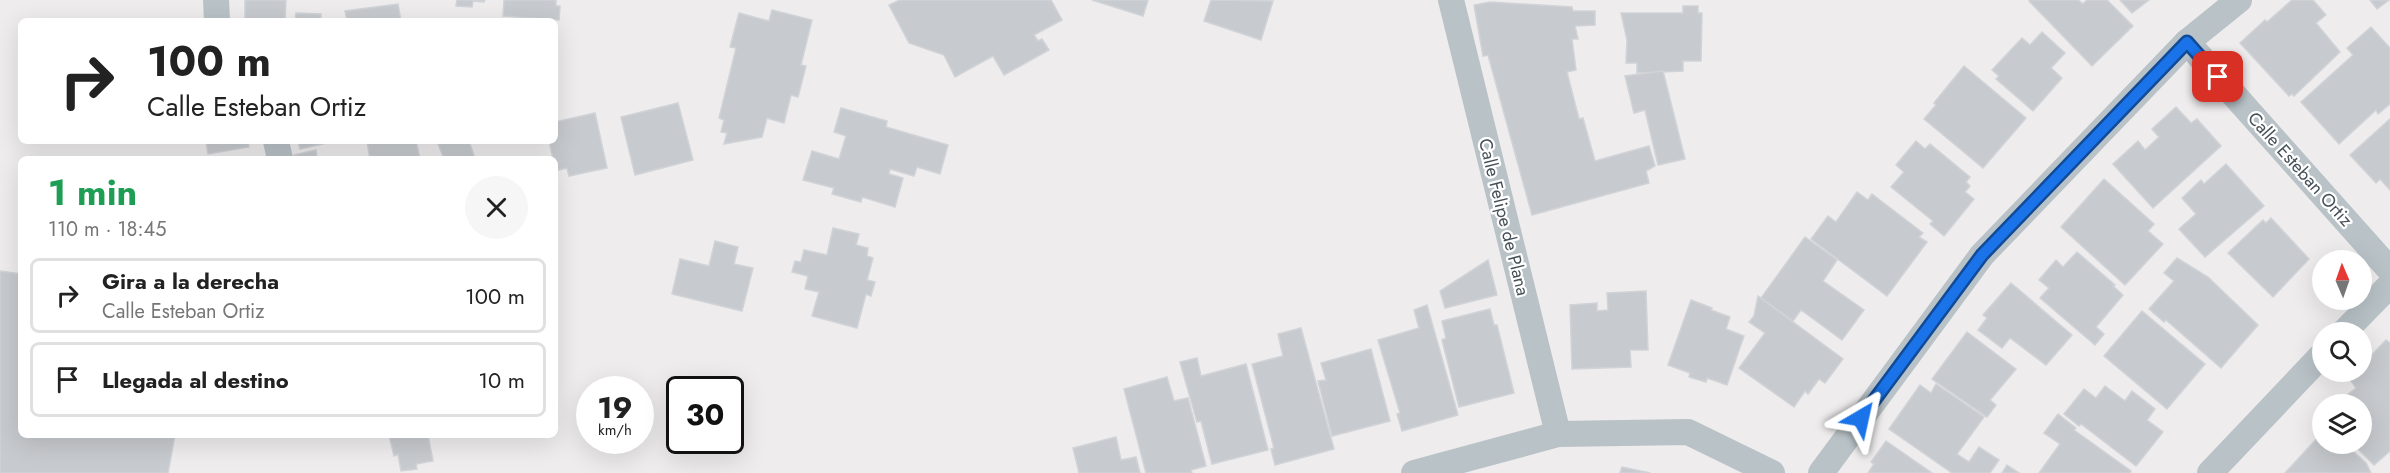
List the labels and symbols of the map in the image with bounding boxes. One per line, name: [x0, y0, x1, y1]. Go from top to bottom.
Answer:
pin: [2192, 51, 2243, 102]
street label: Calle Esteban Ortiz: [2241, 106, 2359, 233]
street label: Calle Felipe de Plana: [1472, 136, 1536, 298]
north arrow: [2312, 250, 2372, 310]
speed limit sign: 30: [666, 376, 744, 454]
position arrow: [1829, 386, 1893, 450]

